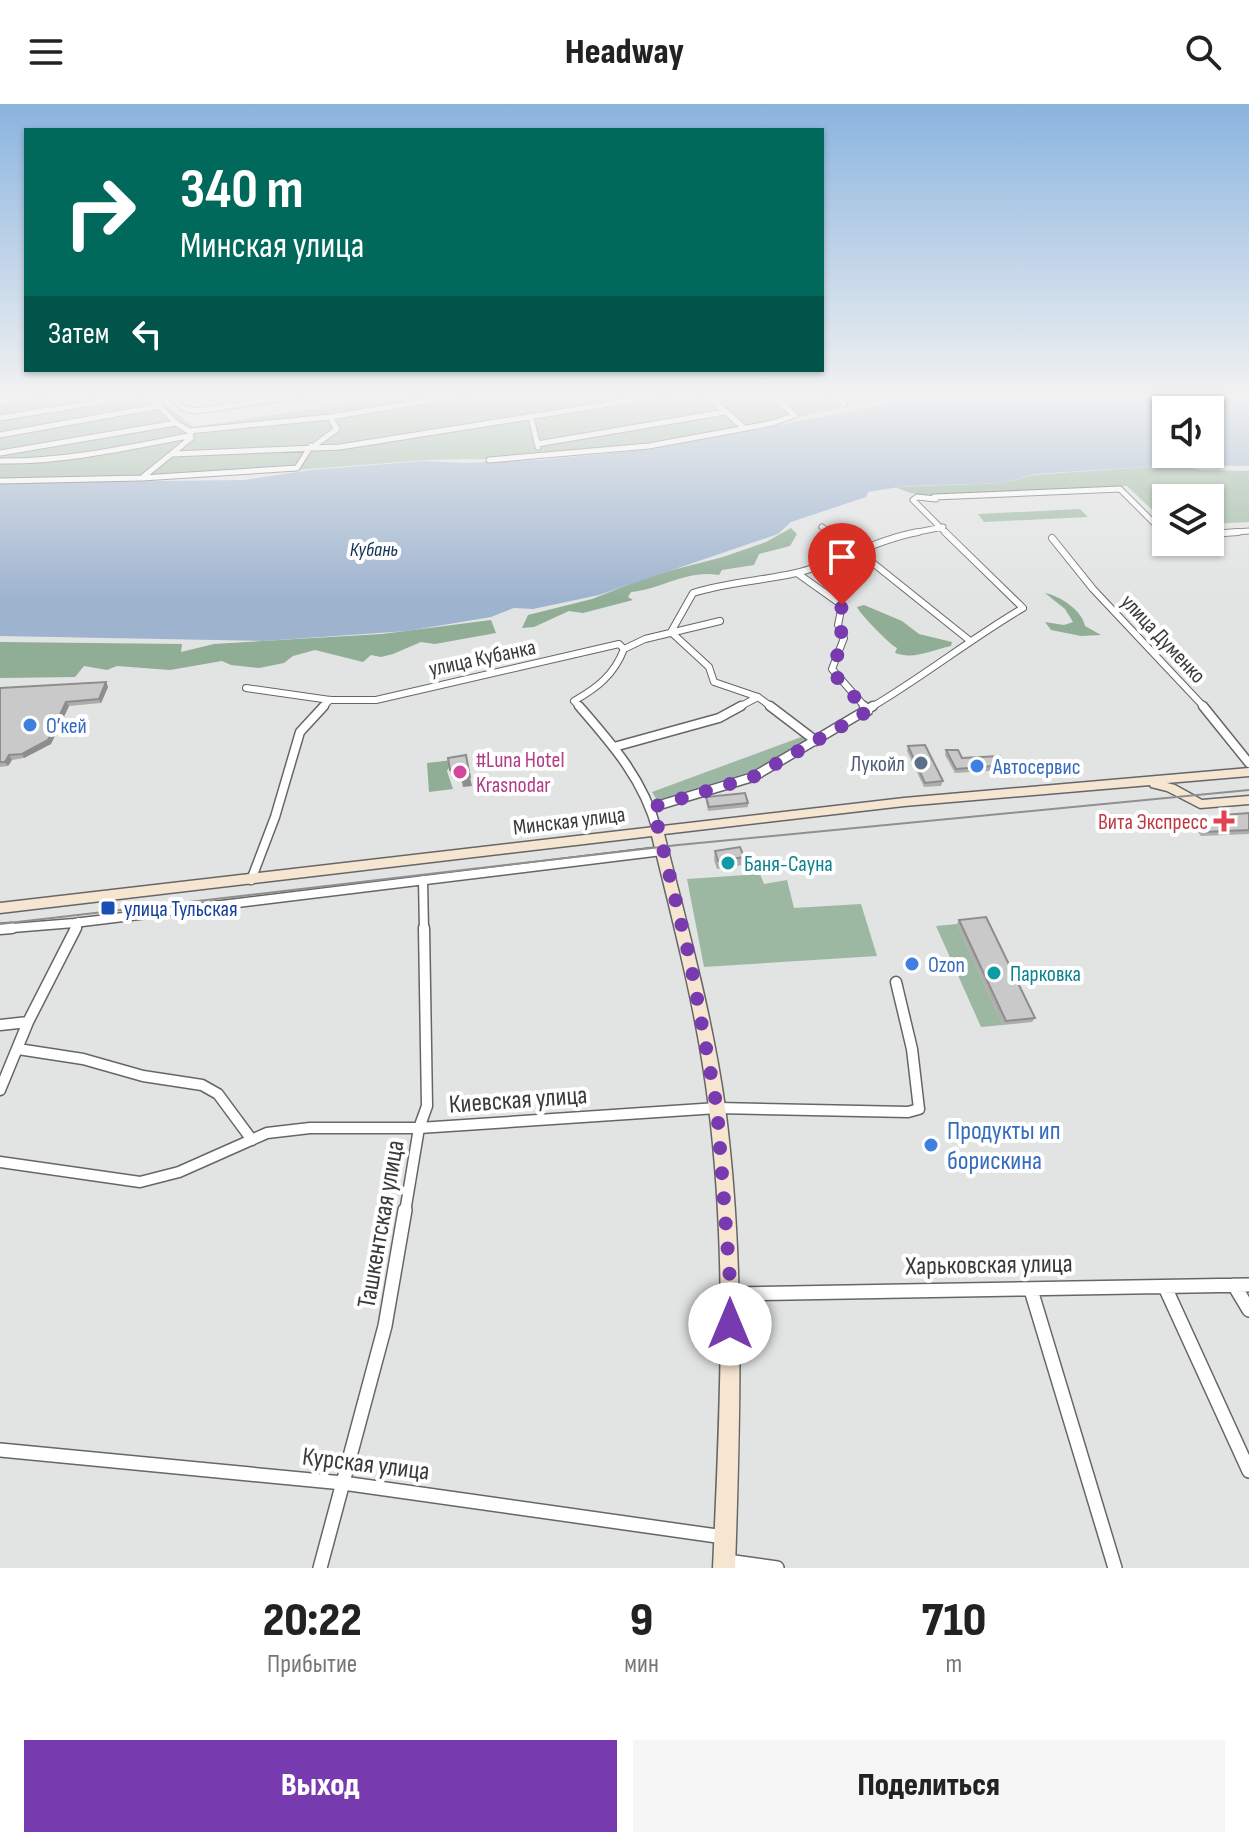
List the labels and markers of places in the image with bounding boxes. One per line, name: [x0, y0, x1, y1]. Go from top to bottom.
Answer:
pin: [808, 523, 876, 605]
place label: О’кей: [46, 713, 87, 740]
marker: О’кей: [21, 716, 39, 734]
place label: #Luna Hotel Krasnodar: [476, 747, 565, 799]
place label: Лукойл: [851, 751, 905, 778]
marker: Лукойл: [912, 754, 930, 772]
place label: Автосервис: [992, 754, 1080, 781]
marker: Автосервис: [968, 757, 986, 775]
marker: #Luna Hotel Krasnodar: [451, 763, 469, 781]
place label: Вита Экспресс: [1098, 809, 1208, 836]
marker: Вита Экспресс: [1215, 812, 1233, 830]
place label: Баня-Сауна: [744, 851, 833, 878]
marker: Баня-Сауна: [719, 854, 737, 872]
place label: улица Тульская: [124, 896, 238, 923]
marker: улица Тульская: [99, 899, 117, 917]
place label: Ozon: [928, 952, 965, 979]
marker: Ozon: [903, 955, 921, 973]
place label: Парковка: [1010, 961, 1081, 988]
marker: Парковка: [985, 964, 1003, 982]
place label: Продукты ип борискина: [947, 1116, 1061, 1177]
marker: Продукты ип борискина: [922, 1136, 940, 1154]

